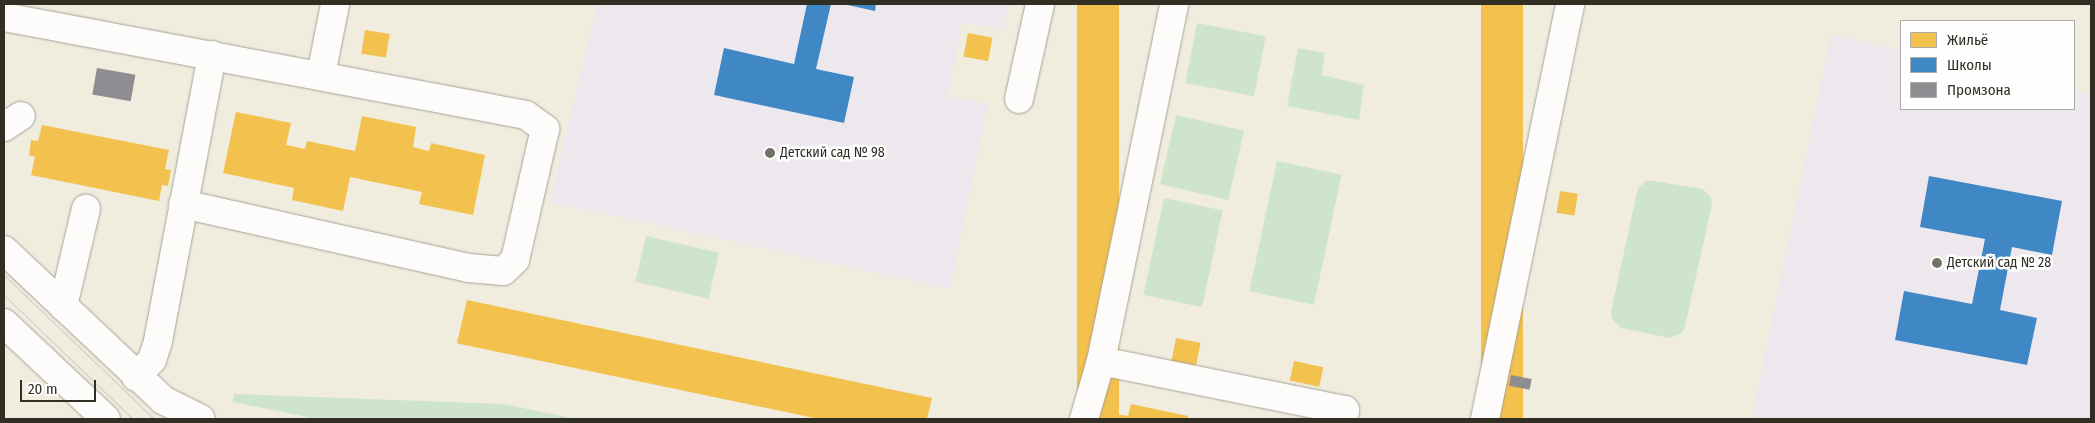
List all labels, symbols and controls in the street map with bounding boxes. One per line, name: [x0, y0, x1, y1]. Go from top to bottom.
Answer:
legend: [1900, 20, 2075, 110]
text: Жильё: [1947, 31, 1988, 49]
text: Школы: [1947, 56, 1992, 74]
text: Промзона: [1947, 81, 2011, 99]
place label: Детский сад № 98: [780, 145, 885, 161]
marker: Детский сад № 98: [764, 147, 776, 159]
place label: Детский сад № 28: [1947, 255, 2051, 271]
marker: Детский сад № 28: [1931, 257, 1943, 269]
scale bar: [22, 370, 99, 402]
text: 20 m: [28, 380, 58, 398]

